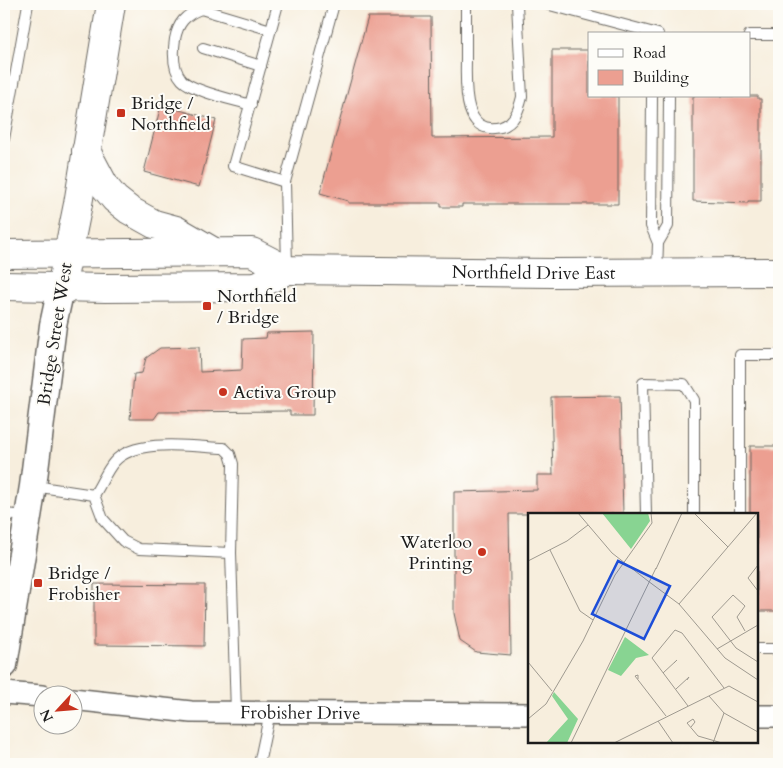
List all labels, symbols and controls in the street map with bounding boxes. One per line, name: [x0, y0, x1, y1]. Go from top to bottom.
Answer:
legend: [588, 32, 750, 98]
text: Road: [633, 43, 666, 63]
text: Building: [633, 67, 689, 87]
place label: Bridge / Northfield: [131, 91, 211, 137]
marker: Bridge / Northfield: [115, 107, 127, 119]
street label: Northfield Drive East: [452, 259, 616, 286]
street label: Bridge Street West: [31, 260, 79, 407]
place label: Northfield / Bridge: [217, 284, 297, 330]
marker: Northfield / Bridge: [201, 300, 213, 312]
place label: Activa Group: [233, 380, 336, 405]
marker: Activa Group: [217, 386, 229, 398]
inset map: [528, 513, 758, 743]
place label: Waterloo Printing: [399, 530, 473, 576]
marker: Waterloo Printing: [476, 546, 488, 558]
place label: Bridge / Frobisher: [48, 561, 120, 607]
marker: Bridge / Frobisher: [32, 577, 44, 589]
north arrow: [32, 686, 82, 736]
street label: Frobisher Drive: [240, 700, 361, 726]
text: N: [36, 706, 58, 725]

